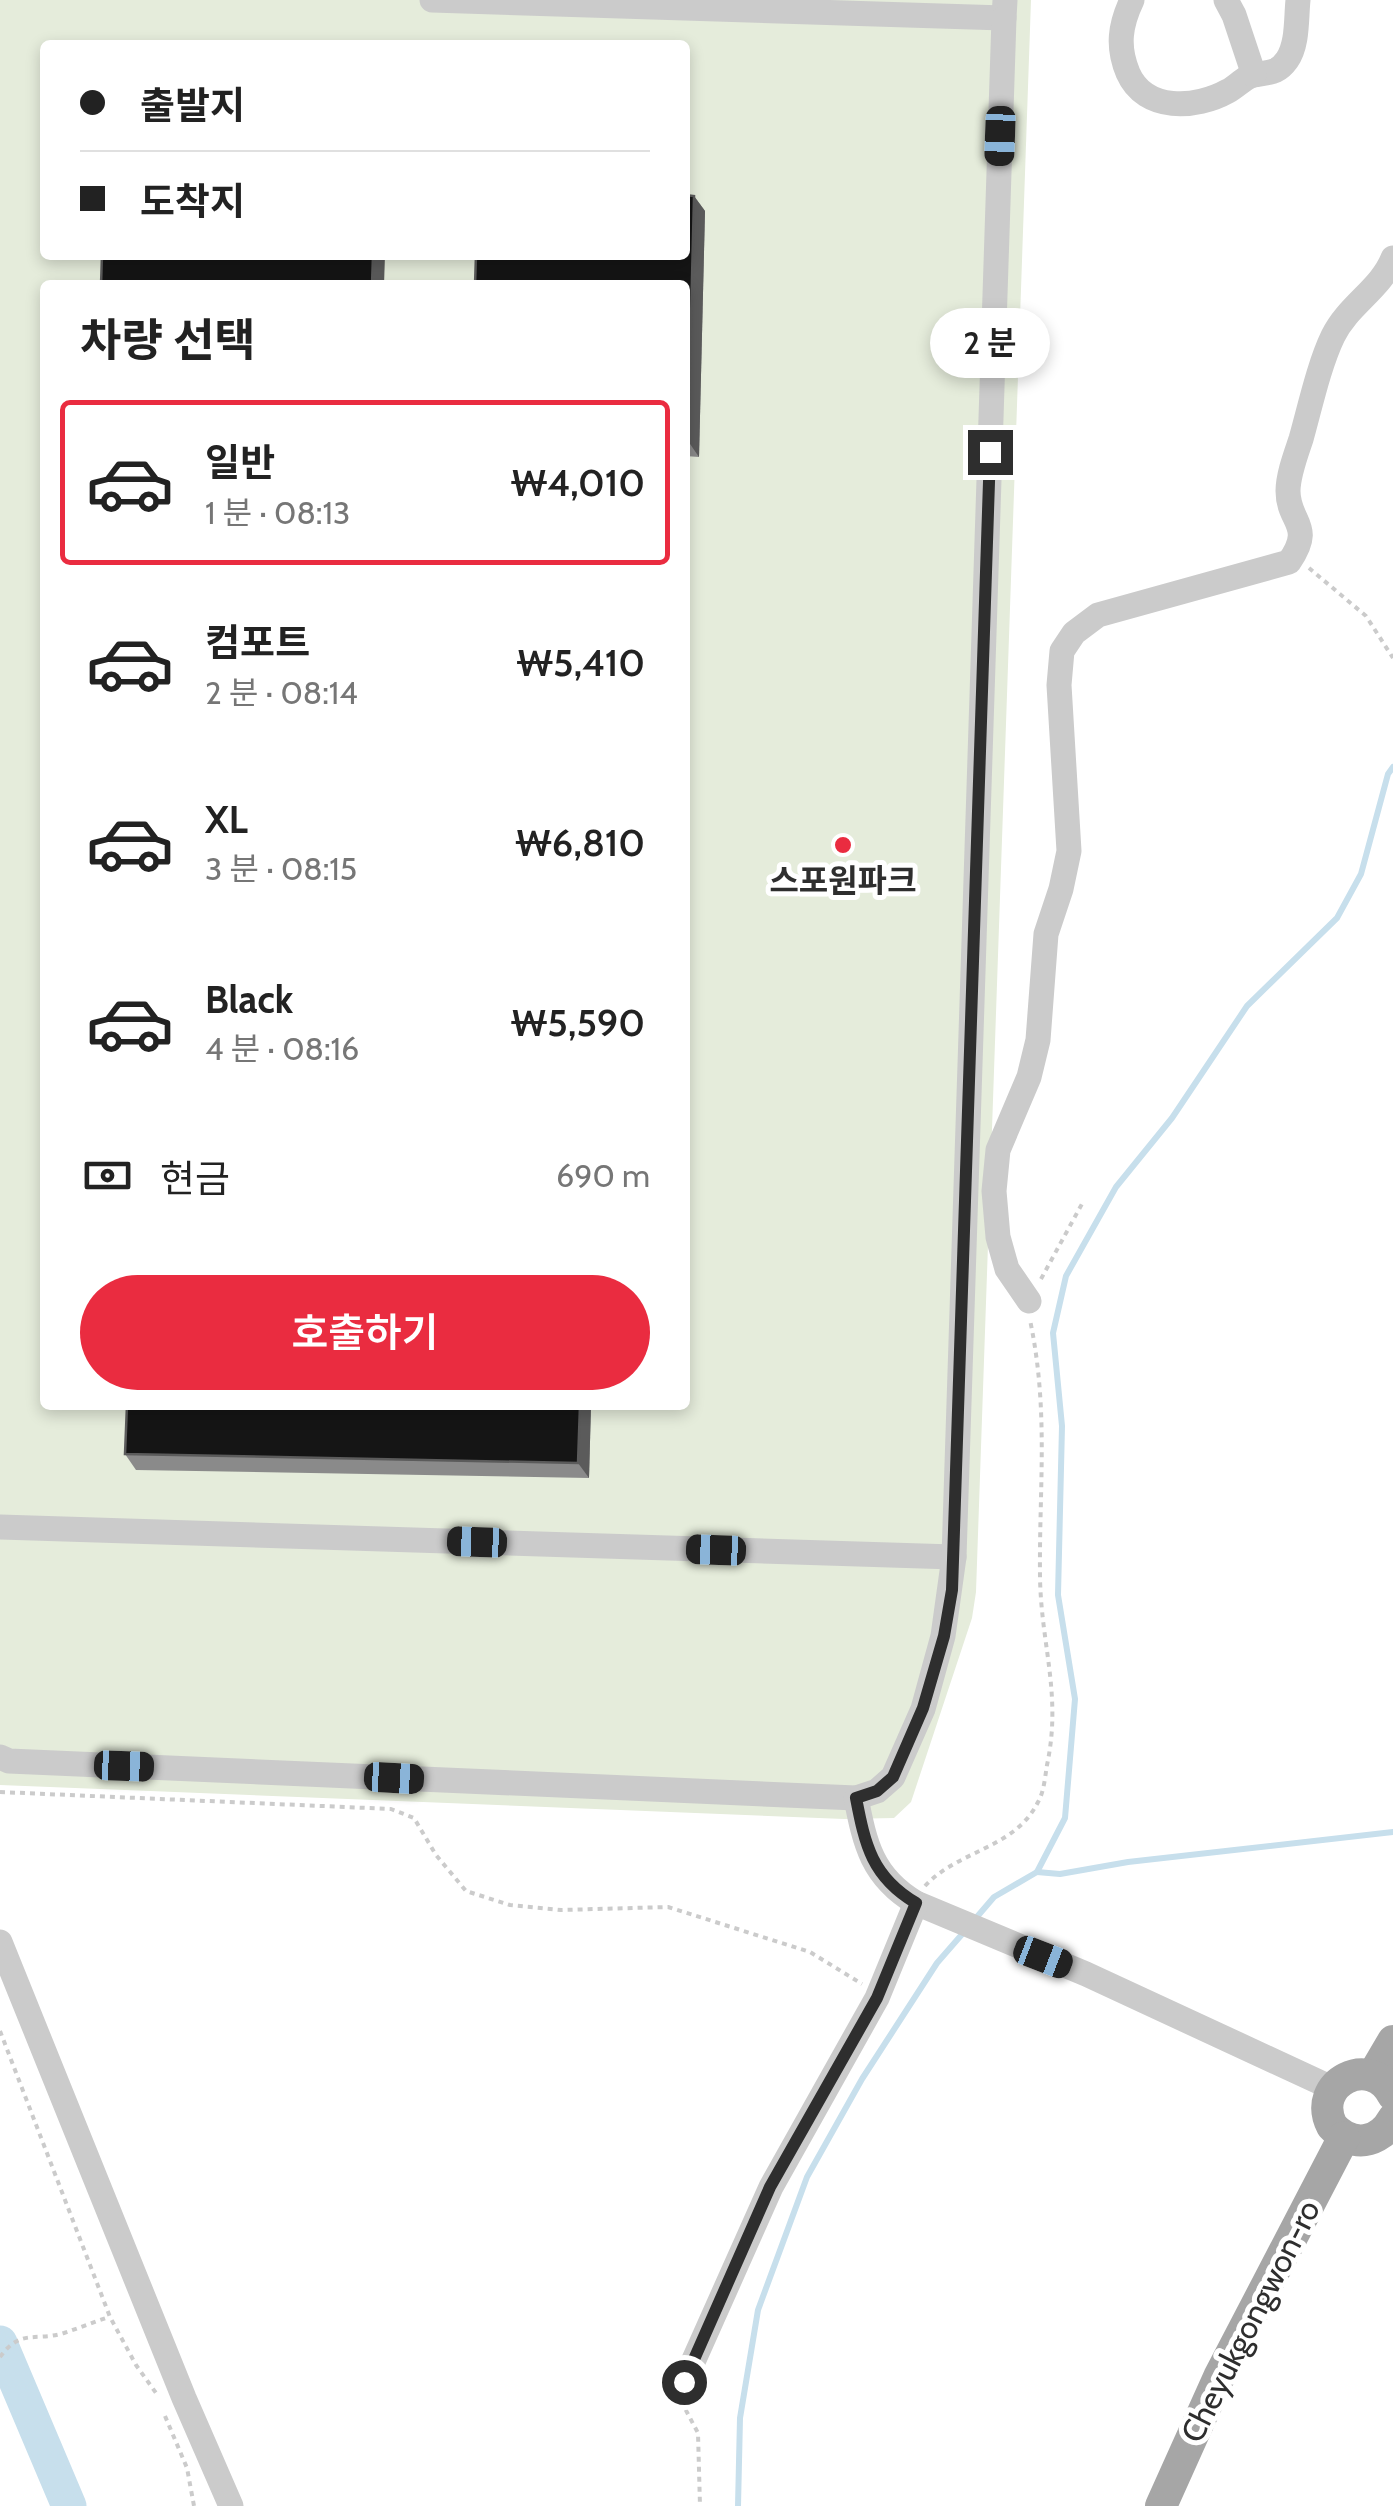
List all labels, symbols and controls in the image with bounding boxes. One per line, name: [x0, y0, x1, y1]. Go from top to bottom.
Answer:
text: 출발지: [140, 82, 245, 129]
car: [984, 105, 1016, 167]
text: 도착지: [140, 178, 245, 225]
callout: 2 분: [930, 307, 1050, 377]
text: 차량 선택: [80, 313, 256, 367]
text: 2 분: [963, 323, 1017, 362]
route end: [968, 430, 1013, 475]
icon: car: [85, 438, 175, 528]
text: 일반: [205, 439, 275, 486]
text: ₩4,010: [511, 459, 645, 506]
text: 1 분 · 08:13: [205, 493, 350, 532]
icon: car: [85, 618, 175, 708]
text: 컴포트: [205, 619, 310, 666]
text: ₩5,410: [516, 639, 645, 686]
text: 2 분 · 08:14: [205, 673, 358, 712]
text: XL: [205, 796, 248, 843]
icon: car: [85, 798, 175, 888]
text: ₩6,810: [515, 819, 645, 866]
marker: 스포원파크: [832, 834, 854, 856]
text: 3 분 · 08:15: [205, 849, 357, 888]
place label: 스포원파크: [769, 861, 917, 900]
text: Black: [205, 976, 293, 1023]
icon: car: [85, 978, 175, 1068]
text: ₩5,590: [511, 999, 645, 1046]
text: 4 분 · 08:16: [205, 1029, 359, 1068]
icon: cash: [80, 1148, 135, 1203]
text: 현금: [160, 1155, 230, 1202]
text: 690 m: [556, 1156, 650, 1195]
button: 호출하기: [80, 1275, 650, 1390]
car: [446, 1526, 508, 1558]
car: [685, 1534, 747, 1566]
car: [93, 1750, 155, 1782]
car: [363, 1761, 425, 1795]
car: [1010, 1932, 1076, 1982]
street label: Cheyukgongwon-ro: [1172, 2193, 1328, 2449]
route start: [662, 2360, 707, 2405]

